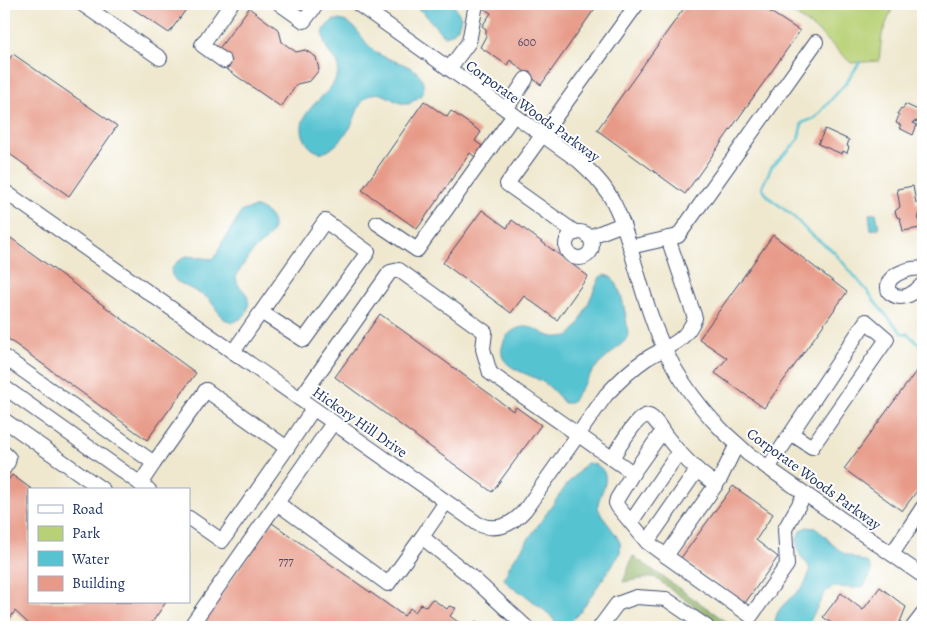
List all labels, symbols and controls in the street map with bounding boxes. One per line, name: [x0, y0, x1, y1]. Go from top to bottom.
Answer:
house number: 600: [518, 34, 536, 50]
street label: Corporate Woods Parkway: [462, 55, 605, 167]
street label: Hickory Hill Drive: [309, 382, 412, 462]
street label: Corporate Woods Parkway: [743, 423, 886, 535]
legend: [28, 488, 190, 604]
text: Road: [72, 499, 104, 519]
text: Park: [72, 523, 101, 543]
text: Water: [71, 549, 109, 569]
house number: 777: [278, 553, 295, 569]
text: Building: [72, 573, 125, 593]

